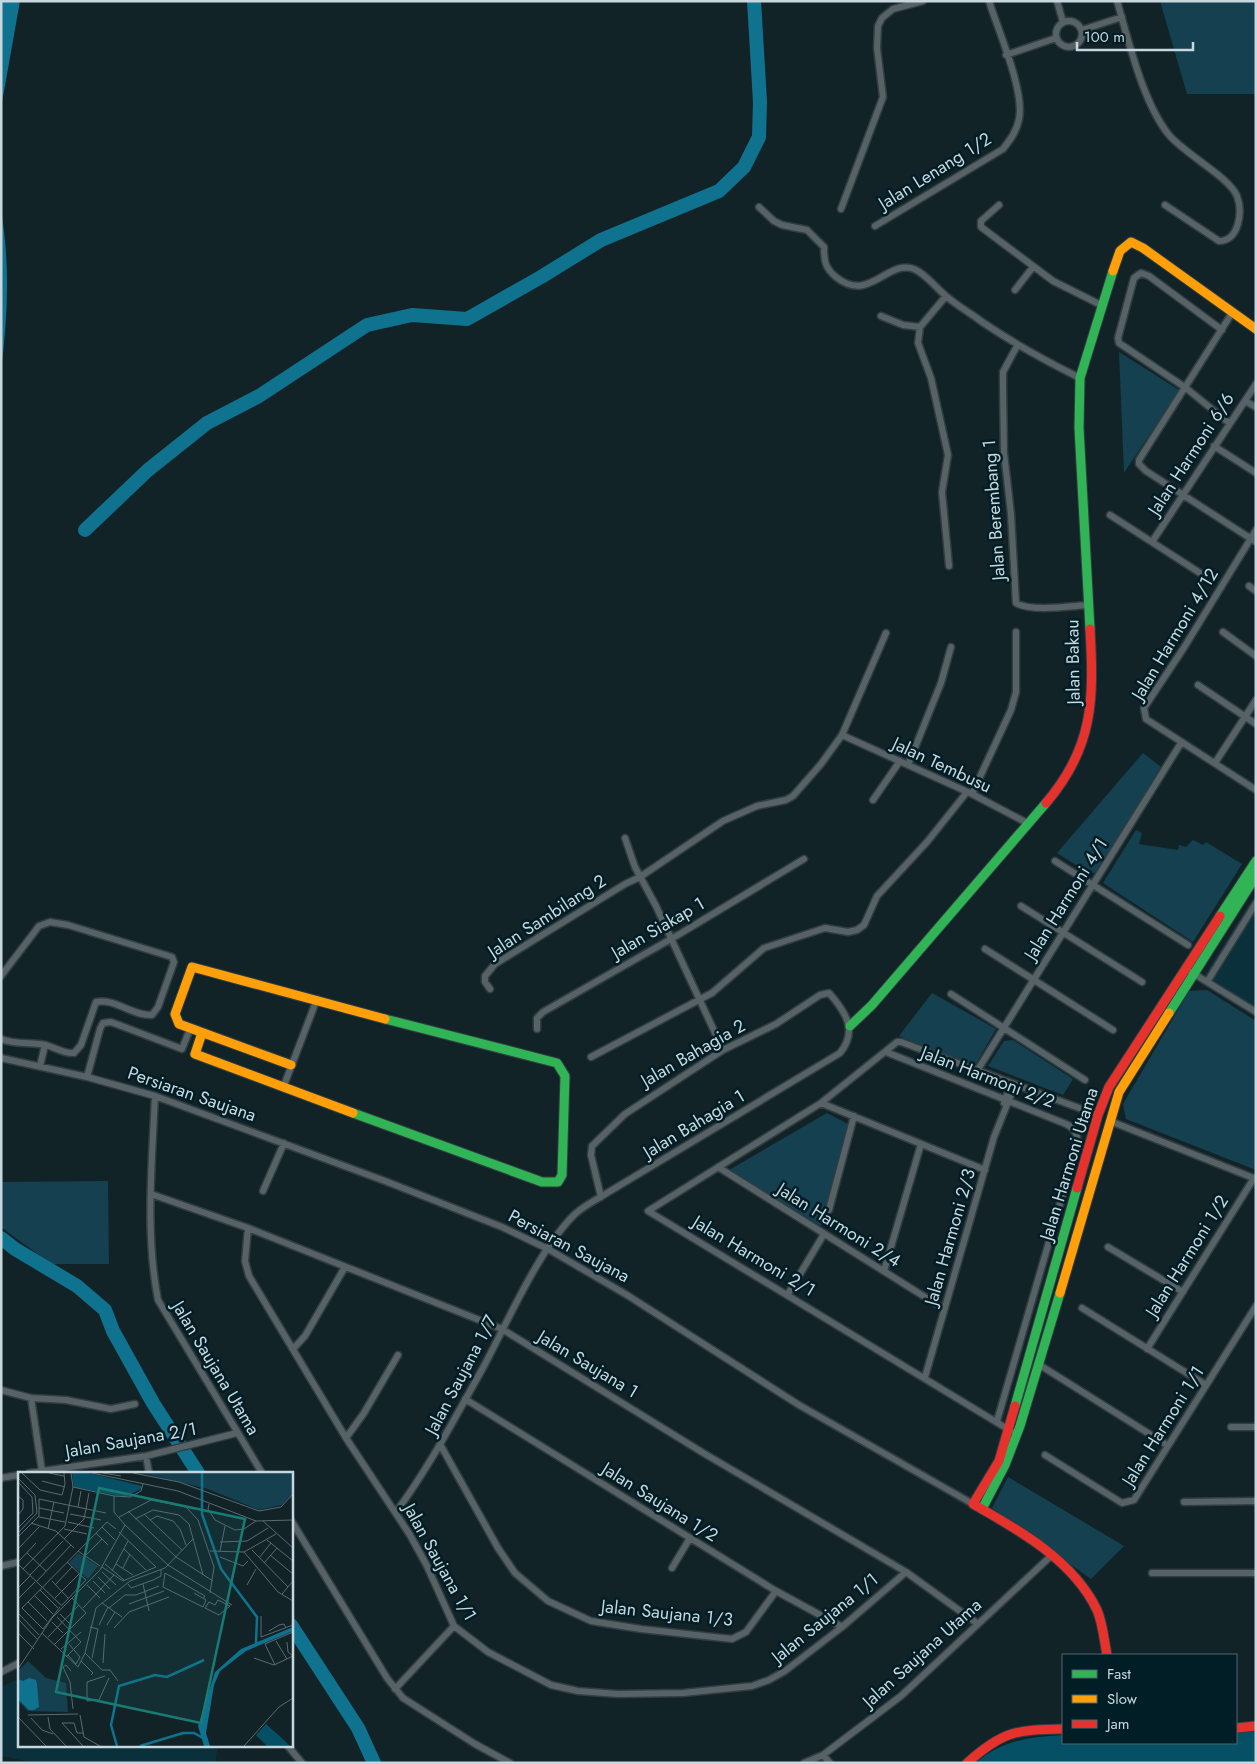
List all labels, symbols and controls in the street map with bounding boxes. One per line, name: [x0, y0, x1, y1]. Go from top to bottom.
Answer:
scale bar: [1077, 20, 1193, 52]
text: 100 m: [1084, 26, 1125, 48]
street label: Jalan Lenang 1/2: [872, 126, 997, 217]
street label: Jalan Harmoni 6/6: [1140, 387, 1240, 522]
street label: Jalan Berembang 1: [976, 439, 1012, 583]
street label: Jalan Harmoni 4/12: [1124, 563, 1225, 707]
street label: Jalan Bakau: [1059, 619, 1087, 707]
street label: Jalan Tembusu: [886, 730, 996, 799]
street label: Jalan Harmoni 4/1: [1017, 833, 1114, 967]
street label: Jalan Sambilang 2: [481, 868, 611, 965]
street label: Jalan Siakap 1: [605, 891, 710, 966]
street label: Jalan Bahagia 2: [634, 1013, 750, 1094]
street label: Jalan Harmoni 2/2: [915, 1039, 1059, 1114]
street label: Persiaran Saujana: [124, 1060, 260, 1128]
street label: Jalan Bahagia 1: [636, 1083, 750, 1166]
street label: Jalan Harmoni Utama: [1033, 1084, 1105, 1246]
street label: Jalan Harmoni 2/3: [918, 1165, 982, 1310]
street label: Jalan Harmoni 2/4: [770, 1175, 906, 1274]
street label: Jalan Harmoni 1/2: [1138, 1190, 1235, 1324]
street label: Persiaran Saujana: [504, 1203, 634, 1289]
street label: Jalan Harmoni 2/1: [686, 1208, 820, 1303]
street label: Jalan Saujana Utama: [165, 1294, 266, 1440]
street label: Jalan Saujana 1/7: [418, 1310, 504, 1441]
street label: Jalan Saujana 1: [531, 1323, 643, 1404]
street label: Jalan Harmoni 1/1: [1115, 1361, 1210, 1493]
street label: Jalan Saujana 2/1: [61, 1416, 199, 1465]
street label: Jalan Saujana 1/2: [595, 1455, 723, 1548]
inset map: [18, 1472, 292, 1746]
street label: Jalan Saujana 1/1: [396, 1497, 483, 1625]
street label: Jalan Saujana 1/1: [764, 1567, 884, 1670]
street label: Jalan Saujana Utama: [855, 1592, 987, 1715]
street label: Jalan Saujana 1/3: [598, 1593, 734, 1633]
legend: [1062, 1654, 1237, 1744]
text: Fast: [1107, 1663, 1131, 1685]
text: Slow: [1107, 1688, 1138, 1710]
text: Jam: [1105, 1713, 1130, 1735]

